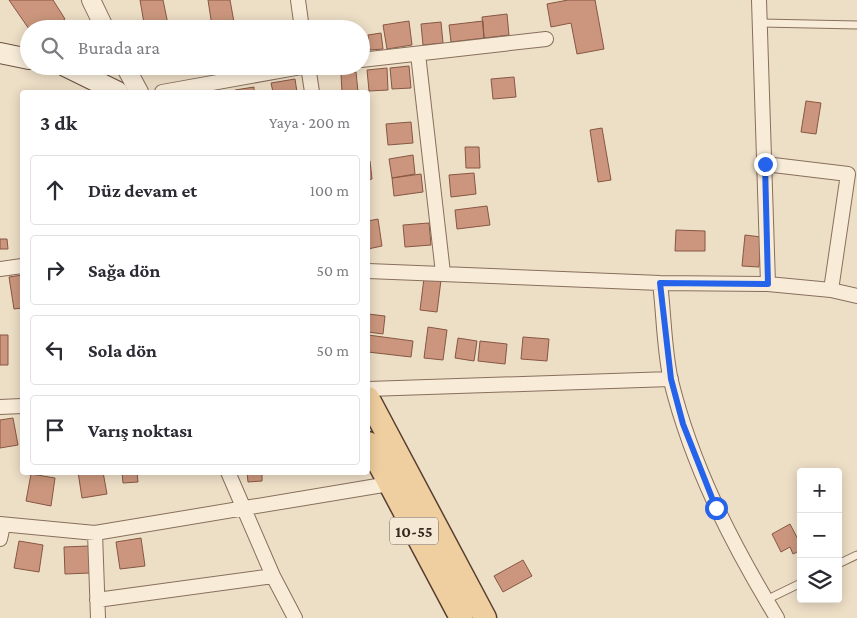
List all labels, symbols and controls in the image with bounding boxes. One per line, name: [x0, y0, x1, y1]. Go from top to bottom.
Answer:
search box: [20, 20, 370, 75]
icon: search: [38, 34, 66, 62]
text: Burada ara: [78, 37, 160, 58]
text: 3 dk: [40, 111, 77, 135]
text: Yaya · 200 m: [269, 114, 350, 131]
route end: [754, 153, 777, 176]
icon: ahead: [41, 176, 69, 204]
text: Düz devam et: [88, 180, 197, 201]
text: 100 m: [310, 182, 349, 199]
icon: right: [41, 256, 69, 284]
text: Sağa dön: [88, 260, 160, 281]
text: 50 m: [317, 262, 349, 279]
icon: left: [41, 336, 69, 364]
text: Sola dön: [88, 340, 157, 361]
text: 50 m: [317, 342, 349, 359]
icon: arrive: [41, 416, 69, 444]
text: Varış noktası: [88, 420, 193, 441]
map controls: [797, 468, 842, 603]
button: +: [797, 468, 842, 513]
route start: [705, 497, 728, 520]
button: −: [797, 513, 842, 558]
road number: 10-55: [390, 518, 438, 544]
button: layers: [797, 558, 842, 603]

